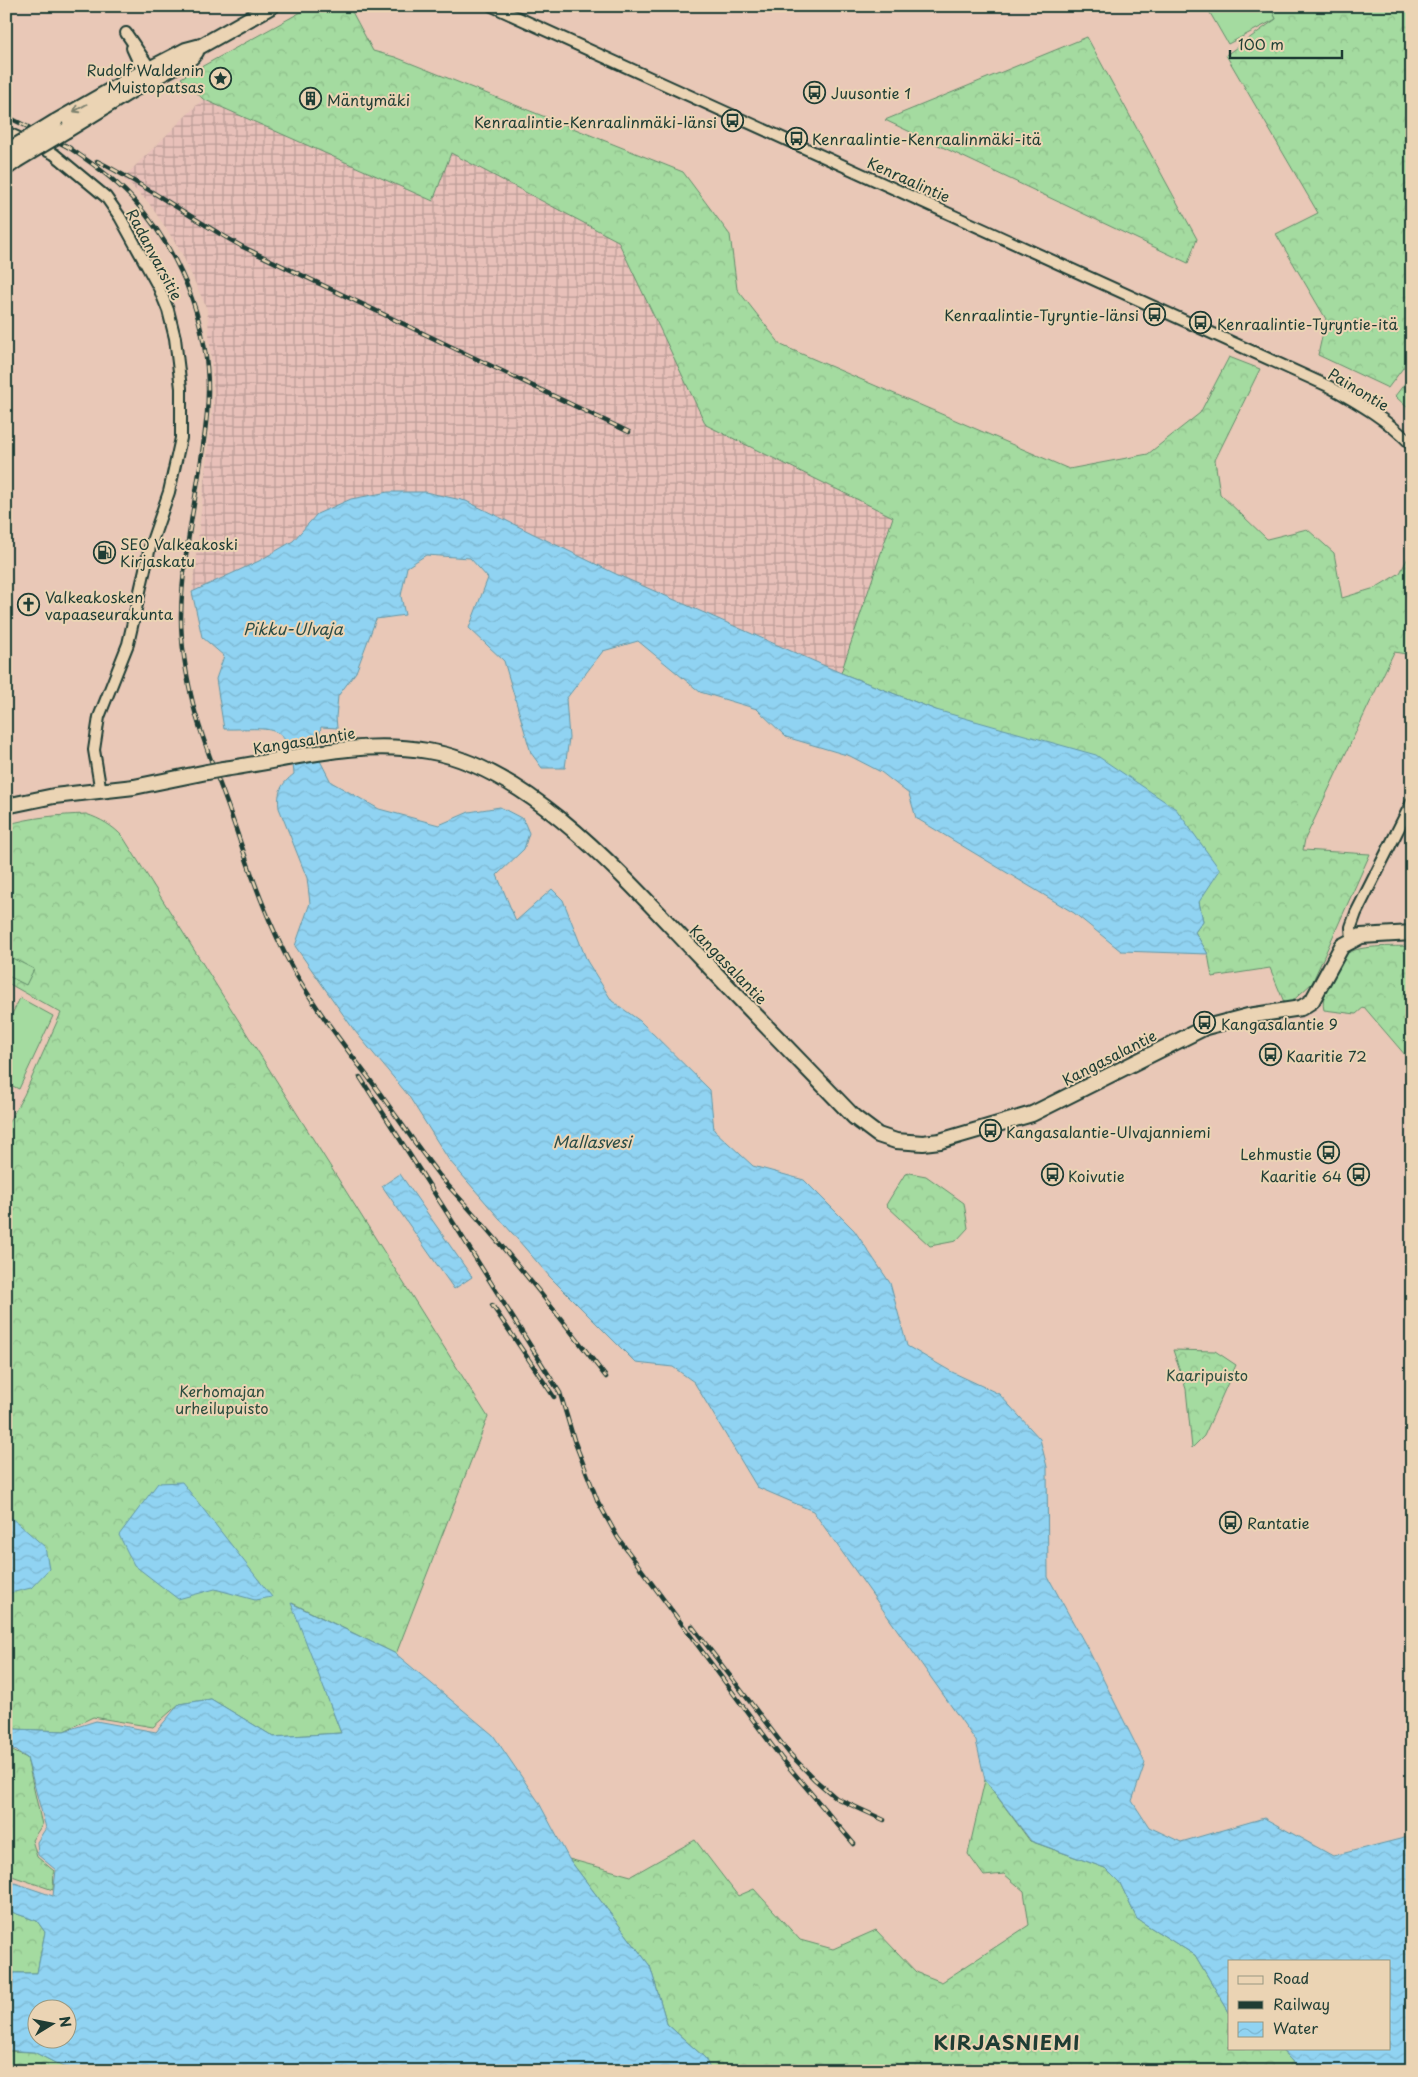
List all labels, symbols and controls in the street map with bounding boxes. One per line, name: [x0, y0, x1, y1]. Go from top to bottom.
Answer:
scale bar: [1230, 28, 1343, 60]
text: 100 m: [1238, 32, 1284, 55]
place label: Rudolf Waldenin Muistopatsas: [87, 58, 204, 98]
place icon: Rudolf Waldenin Muistopatsas: [208, 66, 232, 90]
bus stop icon: Juusontie 1: [803, 80, 827, 104]
place label: Juusontie 1: [831, 81, 911, 104]
building icon: Mäntymäki: [299, 87, 323, 111]
place label: Mäntymäki: [327, 88, 410, 111]
one-way arrow: [74, 103, 88, 113]
bus stop icon: Kenraalintie-Kenraalinmäki-länsi: [721, 109, 745, 133]
place label: Kenraalintie-Kenraalinmäki-länsi: [474, 110, 717, 133]
bus stop icon: Kenraalintie-Kenraalinmäki-itä: [784, 126, 808, 150]
place label: Kenraalintie-Kenraalinmäki-itä: [812, 127, 1042, 150]
street label: Kenraalintie: [864, 150, 954, 208]
street label: Radanvarsitie: [121, 204, 189, 304]
bus stop icon: Kenraalintie-Tyryntie-länsi: [1143, 302, 1167, 326]
place label: Kenraalintie-Tyryntie-länsi: [944, 303, 1139, 326]
bus stop icon: Kenraalintie-Tyryntie-itä: [1189, 311, 1213, 335]
place label: Kenraalintie-Tyryntie-itä: [1217, 312, 1398, 335]
street label: Painontie: [1324, 362, 1394, 416]
place label: SEO Valkeakoski Kirjaskatu: [120, 532, 238, 572]
fuel station icon: SEO Valkeakoski Kirjaskatu: [92, 540, 116, 564]
place label: Valkeakosken vapaaseurakunta: [45, 585, 174, 625]
church icon: Valkeakosken vapaaseurakunta: [17, 593, 41, 617]
water label: Pikku-Ulvaja: [243, 616, 344, 640]
street label: Kangasalantie: [251, 721, 357, 759]
street label: Kangasalantie: [685, 919, 773, 1009]
bus stop icon: Kangasalantie 9: [1193, 1011, 1217, 1035]
place label: Kangasalantie 9: [1221, 1012, 1338, 1035]
street label: Kangasalantie: [1058, 1023, 1160, 1091]
bus stop icon: Kaaritie 72: [1258, 1043, 1282, 1067]
place label: Kaaritie 72: [1286, 1044, 1367, 1067]
bus stop icon: Kangasalantie-Ulvajanniemi: [978, 1119, 1002, 1143]
place label: Kangasalantie-Ulvajanniemi: [1006, 1120, 1211, 1143]
water label: Mallasvesi: [553, 1129, 634, 1153]
bus stop icon: Lehmustie: [1316, 1141, 1340, 1165]
place label: Lehmustie: [1240, 1142, 1312, 1165]
bus stop icon: Koivutie: [1040, 1163, 1064, 1187]
bus stop icon: Kaaritie 64: [1346, 1163, 1370, 1187]
place label: Koivutie: [1068, 1164, 1125, 1187]
place label: Kaaritie 64: [1260, 1164, 1342, 1187]
park label: Kaaripuisto: [1166, 1363, 1248, 1386]
park label: Kerhomajan urheilupuisto: [175, 1379, 269, 1419]
bus stop icon: Rantatie: [1219, 1510, 1243, 1534]
place label: Rantatie: [1247, 1511, 1310, 1534]
legend: [1228, 1960, 1390, 2050]
text: Road: [1273, 1966, 1309, 1989]
text: Railway: [1273, 1992, 1330, 2015]
north arrow: [28, 2000, 78, 2050]
text: N: [54, 2014, 77, 2029]
text: Water: [1273, 2016, 1318, 2039]
district label: KIRJASNIEMI: [934, 2027, 1080, 2057]

